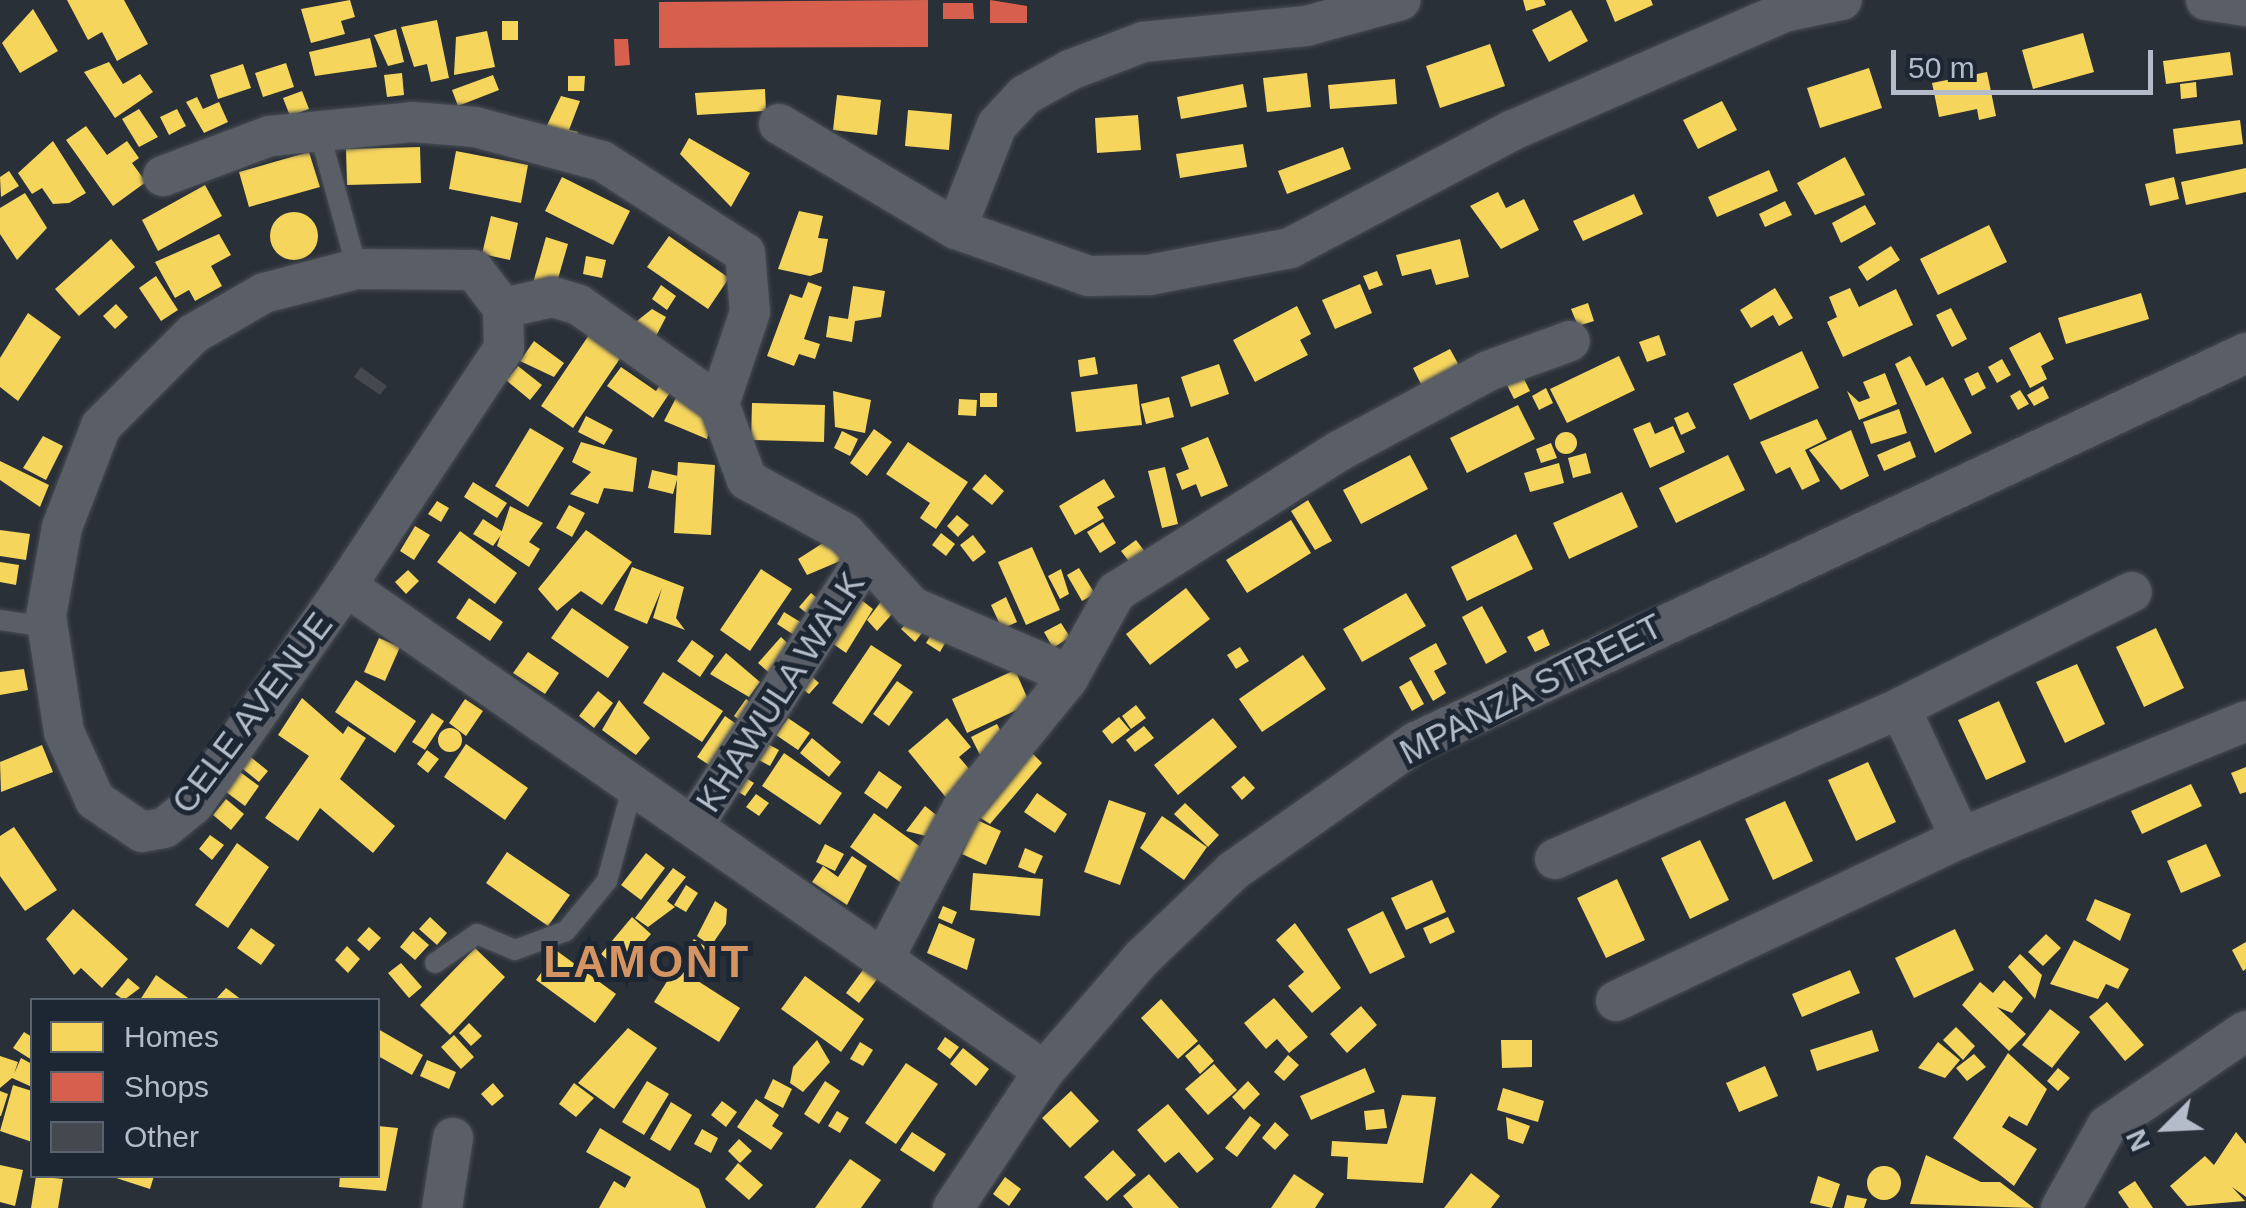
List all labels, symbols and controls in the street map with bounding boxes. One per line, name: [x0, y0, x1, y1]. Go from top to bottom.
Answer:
scale bar: [1896, 30, 2158, 92]
text: 50 m: [1908, 51, 1975, 84]
street label: KHAWULA WALK: [686, 563, 874, 821]
street label: CELE AVENUE: [162, 604, 342, 822]
street label: MPANZA STREET: [1392, 604, 1670, 774]
district label: LAMONT: [543, 935, 751, 989]
legend: [30, 998, 380, 1178]
text: Homes: [124, 1020, 219, 1053]
text: Shops: [124, 1070, 209, 1103]
north arrow: [2116, 1078, 2216, 1178]
text: Other: [124, 1120, 199, 1153]
text: N: [2120, 1125, 2156, 1156]

